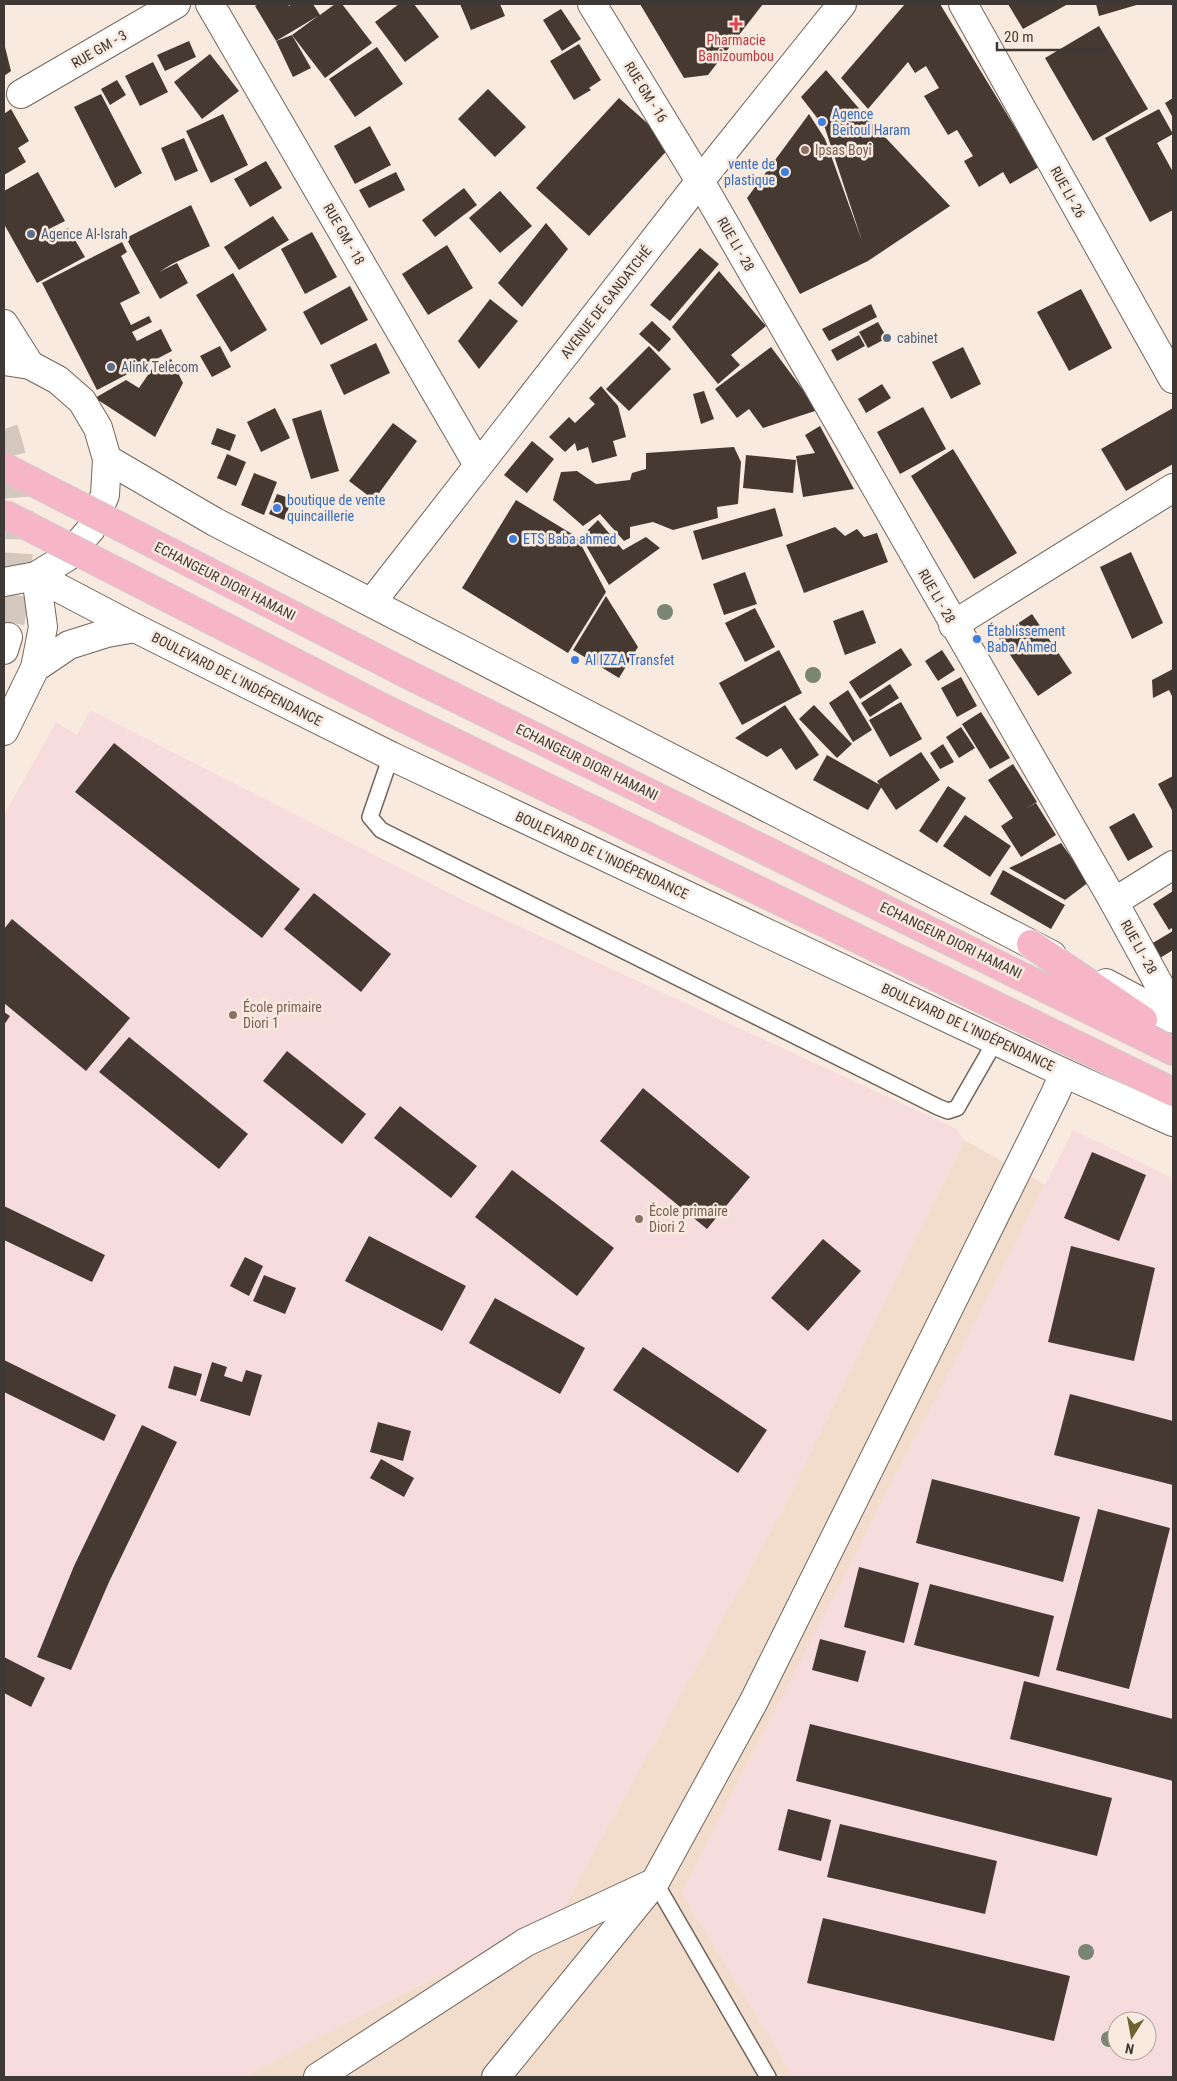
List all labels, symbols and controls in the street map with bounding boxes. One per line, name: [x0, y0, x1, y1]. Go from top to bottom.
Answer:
marker: Pharmacie Banizoumbou: [730, 18, 742, 30]
scale bar: [997, 20, 1107, 52]
street label: RUE GM - 3: [69, 27, 129, 71]
text: 20 m: [1004, 28, 1034, 46]
place label: Pharmacie Banizoumbou: [698, 32, 774, 64]
street label: RUE GM - 16: [621, 59, 671, 125]
place label: Agence Beitoul Haram: [832, 106, 910, 138]
marker: Agence Beitoul Haram: [816, 116, 828, 128]
place label: Ipsas Boyi: [815, 142, 872, 158]
marker: Ipsas Boyi: [799, 144, 811, 156]
place label: vente de plastique: [724, 156, 775, 188]
street label: RUE LI- 26: [1047, 164, 1089, 220]
marker: vente de plastique: [779, 166, 791, 178]
street label: RUE GM - 18: [320, 201, 368, 268]
street label: RUE LI - 28: [714, 214, 758, 274]
place label: Agence Al-Israh: [41, 226, 128, 242]
marker: Agence Al-Israh: [25, 228, 37, 240]
street label: AVENUE DE GANDATCHÉ: [556, 242, 655, 361]
place label: cabinet: [897, 330, 938, 346]
marker: cabinet: [881, 332, 893, 344]
place label: Alink Telecom: [121, 359, 199, 375]
marker: Alink Telecom: [105, 361, 117, 373]
place label: boutique de vente quincaillerie: [287, 492, 386, 524]
marker: boutique de vente quincaillerie: [271, 502, 283, 514]
place label: ETS Baba ahmed: [523, 531, 616, 547]
marker: ETS Baba ahmed: [507, 533, 519, 545]
street label: ECHANGEUR DIORI HAMANI: [152, 538, 298, 624]
street label: RUE LI - 28: [915, 566, 959, 626]
place label: Établissement Baba Ahmed: [987, 622, 1066, 655]
street label: BOULEVARD DE L'INDÉPENDANCE: [149, 628, 325, 729]
marker: Établissement Baba Ahmed: [971, 633, 983, 645]
place label: Al IZZA Transfet: [585, 652, 674, 668]
marker: Al IZZA Transfet: [569, 654, 581, 666]
street label: ECHANGEUR DIORI HAMANI: [513, 721, 661, 803]
street label: BOULEVARD DE L'INDÉPENDANCE: [513, 807, 691, 902]
street label: ECHANGEUR DIORI HAMANI: [877, 899, 1025, 981]
street label: RUE LI - 28: [1118, 917, 1160, 977]
street label: BOULEVARD DE L'INDÉPENDANCE: [879, 979, 1057, 1074]
place label: École primaire Diori 1: [243, 998, 322, 1031]
marker: École primaire Diori 1: [227, 1009, 239, 1021]
place label: École primaire Diori 2: [649, 1202, 728, 1235]
marker: École primaire Diori 2: [633, 1213, 645, 1225]
north arrow: [1107, 2011, 1157, 2061]
text: N: [1124, 2040, 1135, 2057]

